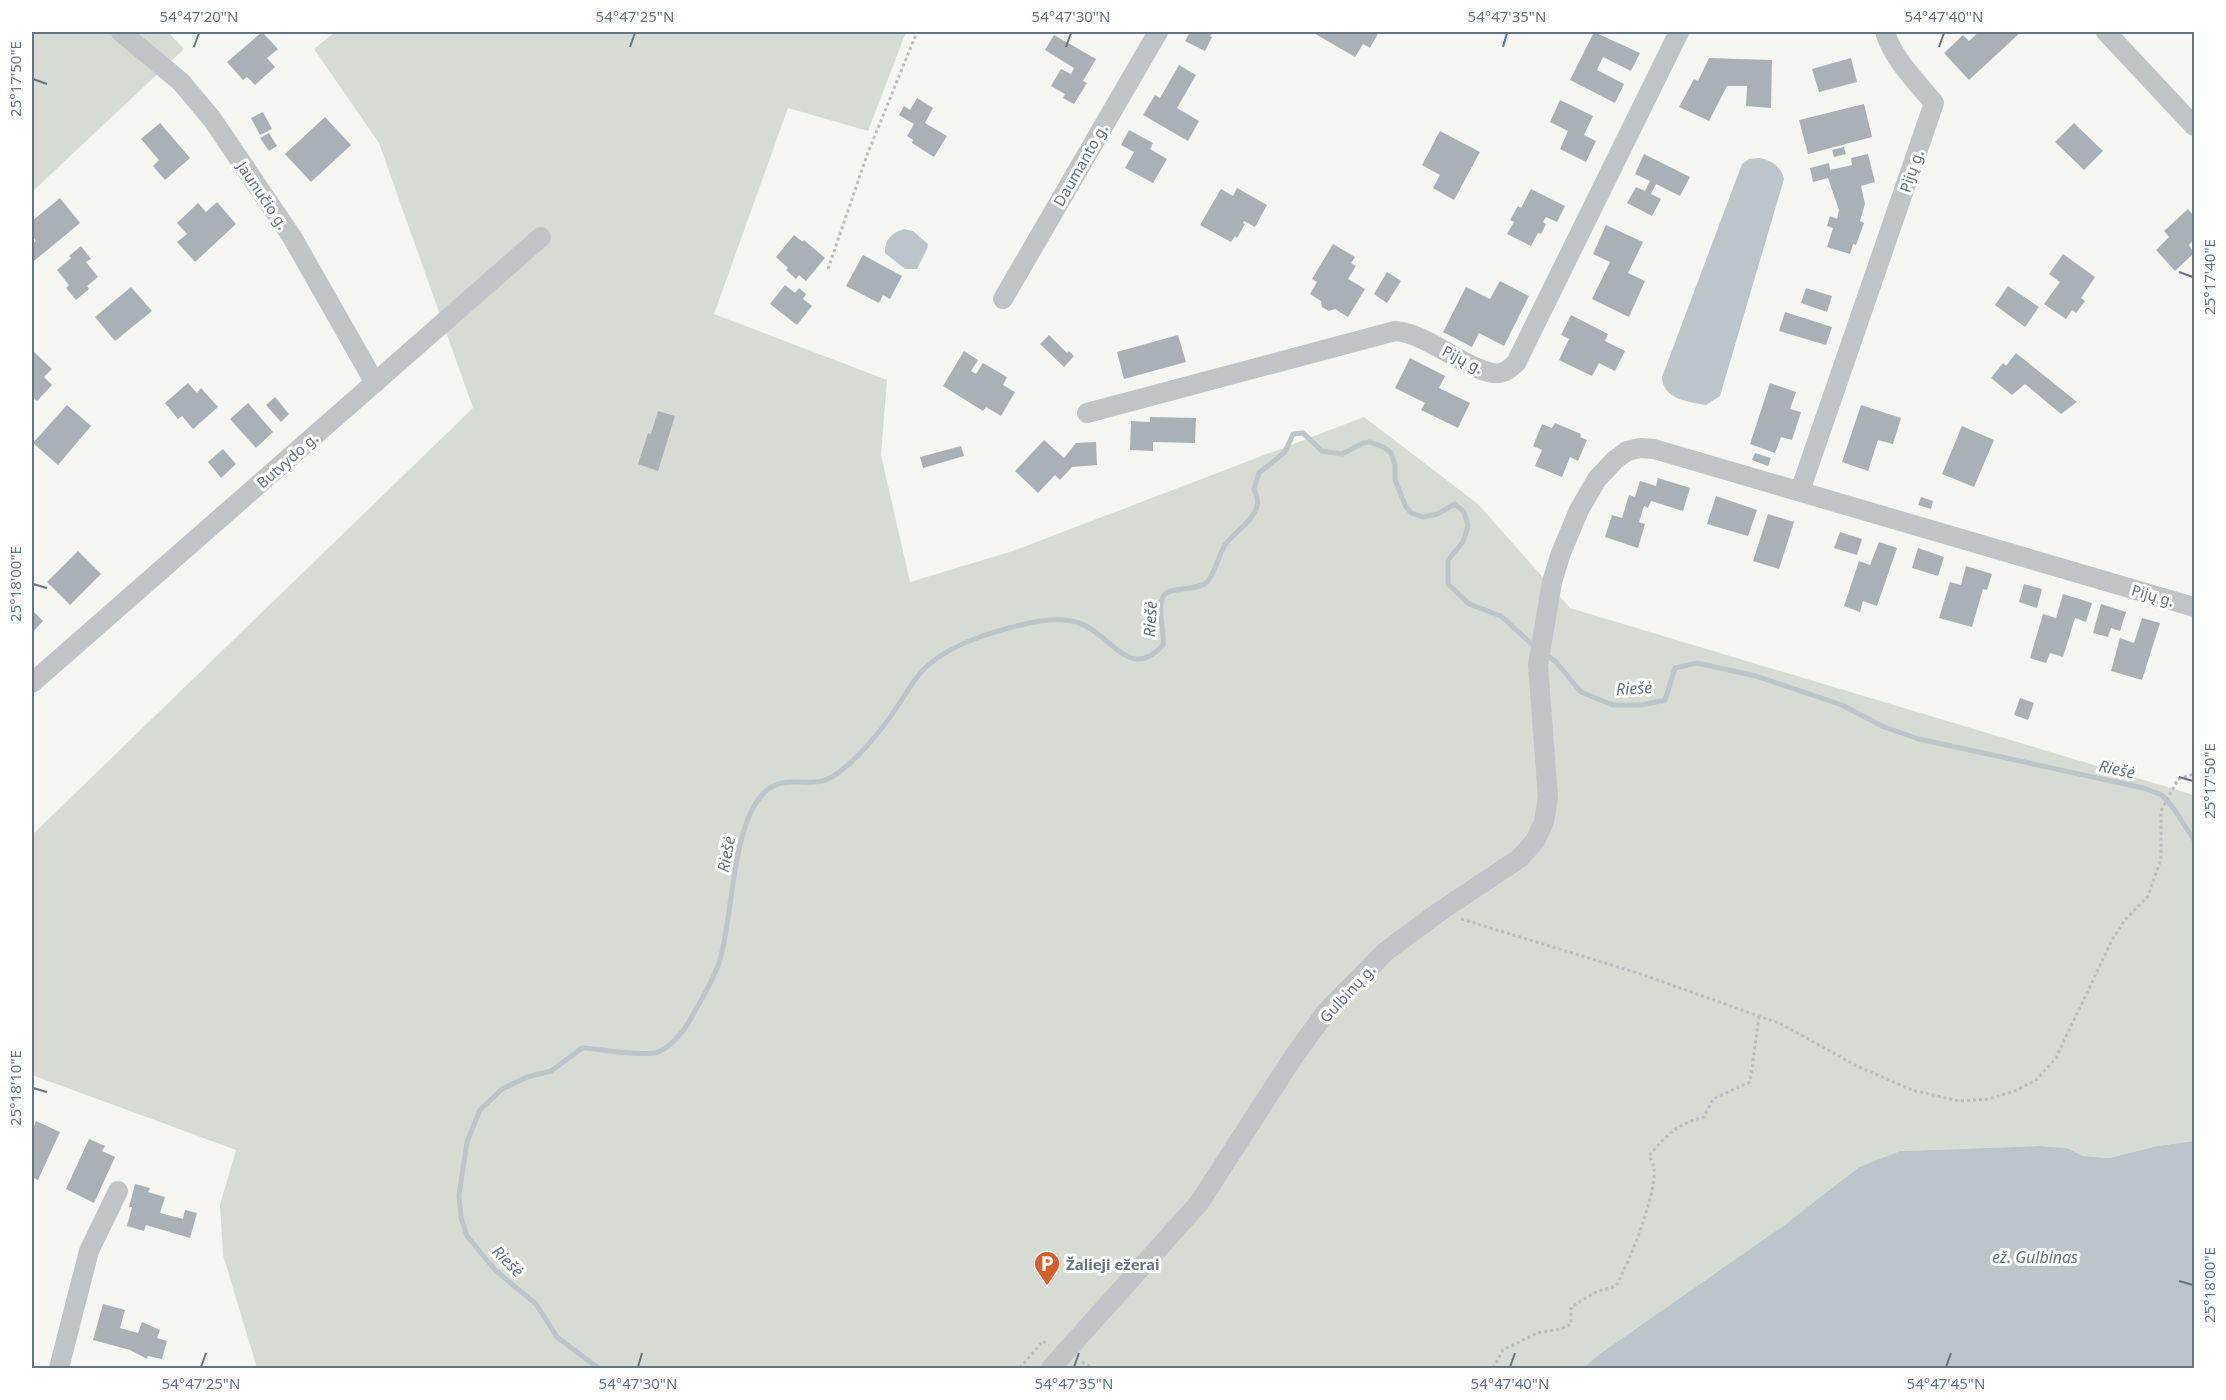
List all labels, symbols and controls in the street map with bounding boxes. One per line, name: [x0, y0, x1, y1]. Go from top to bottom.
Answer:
text: 54°47'20"N: [160, 6, 238, 26]
text: 54°47'25"N: [596, 6, 674, 26]
text: 54°47'30"N: [1032, 6, 1110, 26]
text: 54°47'35"N: [1468, 6, 1546, 26]
text: 54°47'40"N: [1905, 6, 1983, 26]
text: 25°17'50"E: [5, 41, 25, 117]
street label: Daumanto g.: [1048, 120, 1112, 210]
street label: Pijų g.: [1895, 147, 1927, 195]
street label: Jaunučio g.: [232, 156, 293, 233]
text: 25°17'40"E: [2199, 239, 2219, 315]
street label: Pijų g.: [1439, 340, 1487, 378]
street label: Butvydo g.: [252, 428, 322, 492]
text: 25°18'00"E: [5, 546, 25, 622]
street label: Pijų g.: [2129, 579, 2177, 611]
water label: Riešė: [1138, 600, 1162, 638]
water label: Riešė: [1615, 676, 1653, 700]
text: 25°17'50"E: [2199, 743, 2219, 819]
water label: Riešė: [2097, 754, 2137, 784]
water label: Riešė: [712, 834, 740, 874]
street label: Gulbinų g.: [1315, 960, 1379, 1026]
text: 25°18'10"E: [5, 1050, 25, 1126]
water label: Riešė: [487, 1240, 529, 1282]
water label: ež. Gulbinas: [1992, 1246, 2078, 1268]
text: 25°18'00"E: [2199, 1247, 2219, 1323]
parking icon: Žalieji ežerai: [1032, 1249, 1062, 1287]
place label: Žalieji ežerai: [1066, 1254, 1159, 1274]
text: 54°47'25"N: [162, 1373, 240, 1393]
text: 54°47'30"N: [599, 1373, 677, 1393]
text: 54°47'35"N: [1035, 1373, 1113, 1393]
text: 54°47'40"N: [1471, 1373, 1549, 1393]
text: 54°47'45"N: [1907, 1373, 1985, 1393]

